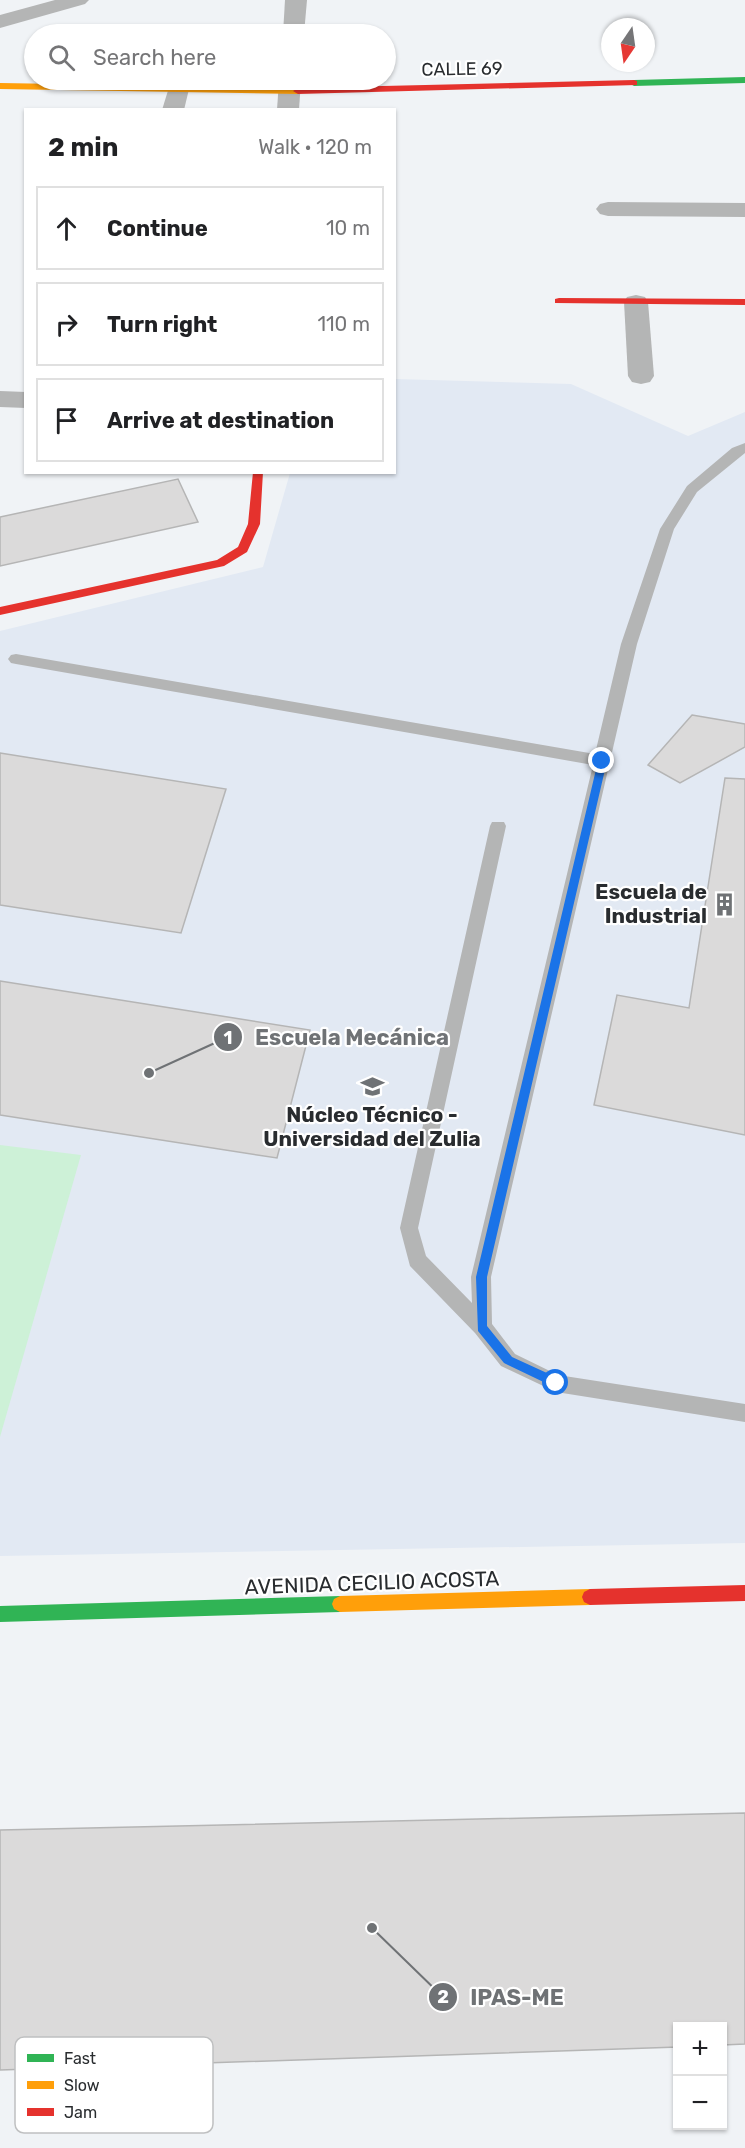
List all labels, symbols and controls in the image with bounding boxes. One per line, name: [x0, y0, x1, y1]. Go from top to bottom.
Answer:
north arrow: [601, 18, 655, 72]
search box: [24, 24, 396, 90]
icon: search: [45, 41, 78, 74]
text: Search here: [93, 44, 216, 71]
street label: CALLE 69: [421, 57, 503, 81]
text: 2 min: [48, 132, 118, 163]
text: Walk · 120 m: [258, 135, 372, 159]
icon: ahead: [50, 212, 83, 245]
text: Continue: [107, 215, 208, 242]
text: 10 m: [326, 216, 370, 240]
icon: right: [50, 308, 83, 341]
text: Turn right: [107, 311, 217, 338]
text: 110 m: [318, 312, 370, 336]
icon: arrive: [50, 404, 83, 437]
text: Arrive at destination: [107, 407, 334, 434]
route end: [588, 747, 614, 773]
place label: Escuela de Industrial: [595, 879, 707, 928]
building icon: Escuela de Industrial: [712, 891, 738, 917]
callout: Escuela Mecánica: [213, 1017, 461, 1057]
text: Escuela Mecánica: [255, 1024, 449, 1051]
text: 1: [224, 1027, 232, 1049]
school or university icon: Núcleo Técnico - Universidad del Zulia: [359, 1074, 385, 1100]
place label: Núcleo Técnico - Universidad del Zulia: [263, 1102, 481, 1151]
route start: [542, 1369, 568, 1395]
street label: AVENIDA CECILIO ACOSTA: [244, 1566, 500, 1599]
callout: IPAS-ME: [428, 1977, 576, 2017]
text: IPAS-ME: [470, 1984, 564, 2011]
text: 2: [437, 1986, 449, 2008]
map controls: [673, 2022, 727, 2130]
button: +: [673, 2022, 727, 2076]
legend: [15, 2037, 213, 2133]
text: Fast: [64, 2049, 96, 2068]
text: Slow: [64, 2076, 100, 2095]
button: −: [673, 2076, 727, 2130]
text: Jam: [64, 2103, 97, 2122]

